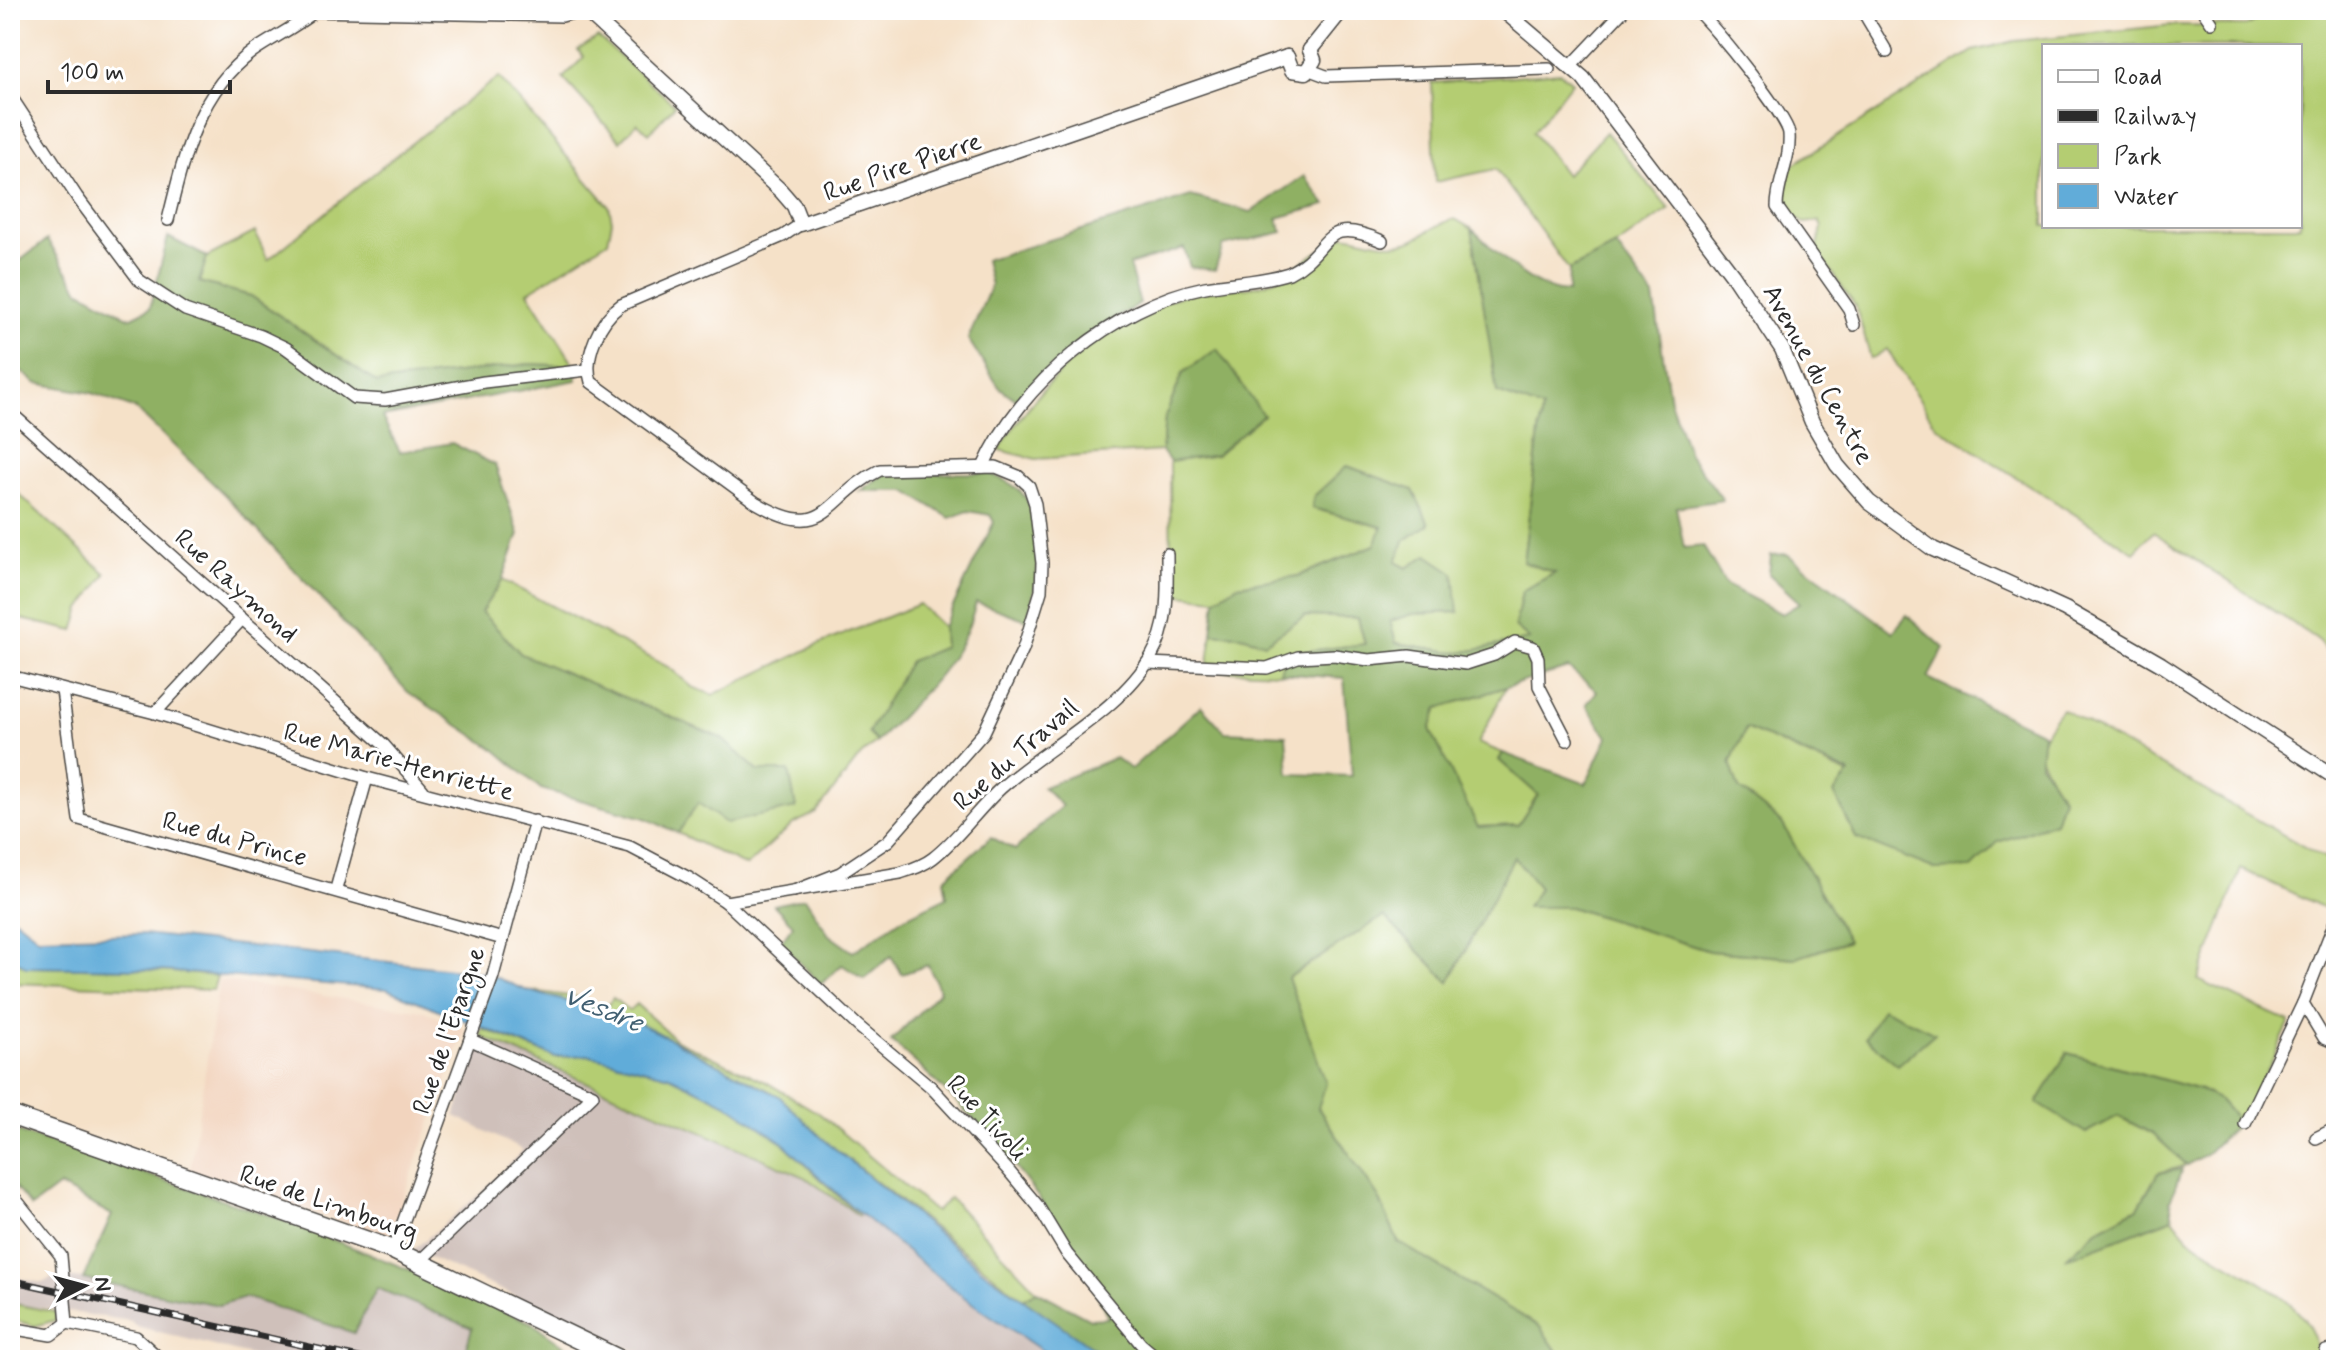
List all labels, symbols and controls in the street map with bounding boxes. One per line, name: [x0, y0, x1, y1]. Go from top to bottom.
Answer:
scale bar: [48, 44, 230, 94]
legend: [2042, 44, 2302, 228]
text: 100 m: [60, 58, 124, 89]
text: Road: [2114, 62, 2162, 93]
text: Railway: [2114, 102, 2197, 133]
street label: Rue Pire Pierre: [819, 125, 986, 211]
text: Park: [2114, 142, 2162, 173]
text: Water: [2114, 182, 2179, 213]
street label: Avenue du Centre: [1754, 279, 1881, 471]
street label: Rue Raymond: [167, 522, 305, 651]
street label: Rue du Travail: [946, 692, 1086, 819]
street label: Rue Marie-Henriette: [280, 716, 517, 810]
street label: Rue du Prince: [158, 804, 311, 876]
street label: Rue de l'Epargne: [405, 942, 496, 1120]
water label: Vesdre: [558, 978, 649, 1043]
street label: Rue Tivoli: [938, 1068, 1035, 1169]
street label: Rue de Limbourg: [234, 1157, 422, 1252]
north arrow: [44, 1246, 124, 1326]
text: N: [87, 1275, 117, 1293]

